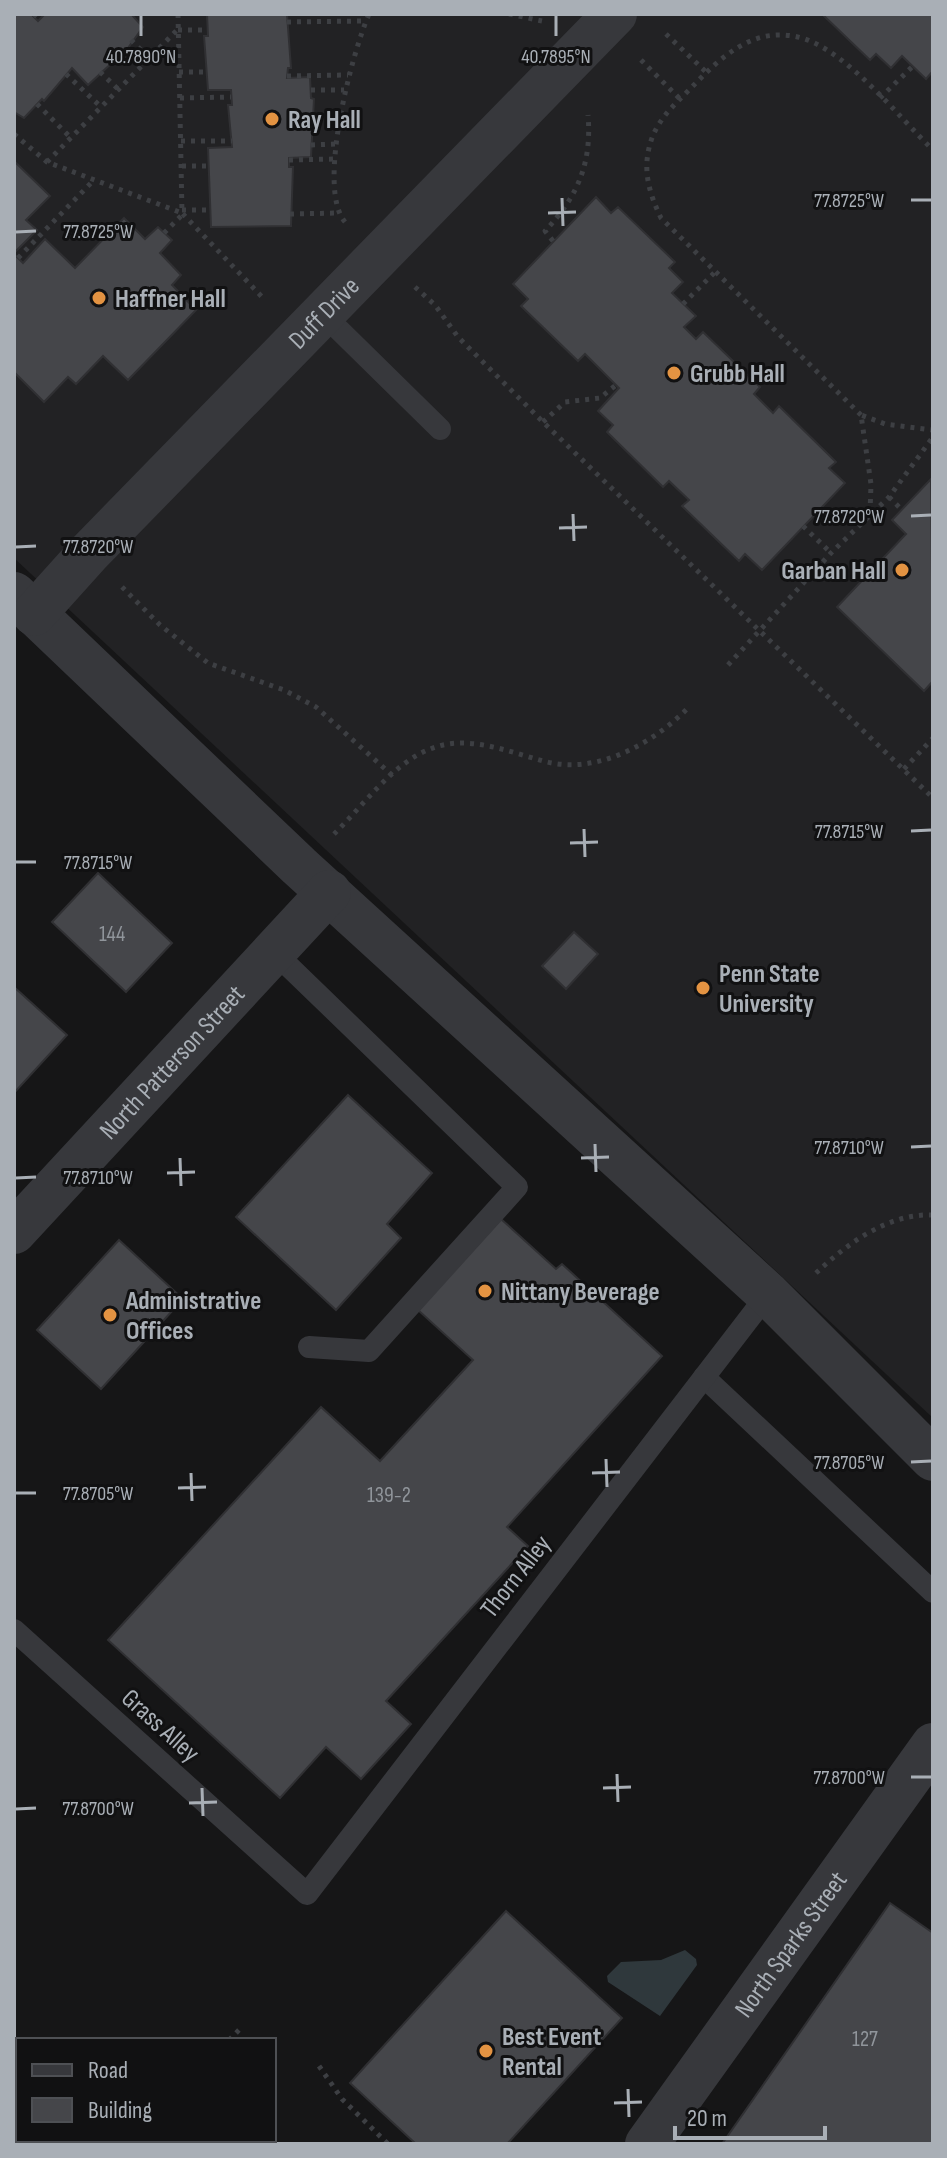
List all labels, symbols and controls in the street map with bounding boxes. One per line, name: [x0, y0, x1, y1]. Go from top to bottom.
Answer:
text: 40.7890°N: [106, 45, 176, 69]
text: 40.7895°N: [521, 45, 591, 69]
place label: Ray Hall: [288, 105, 361, 136]
marker: Ray Hall: [263, 110, 281, 128]
text: 77.8725°W: [814, 189, 884, 213]
text: 77.8725°W: [63, 220, 133, 244]
street label: Duff Drive: [283, 271, 367, 356]
place label: Haffner Hall: [115, 284, 226, 315]
marker: Haffner Hall: [90, 289, 108, 307]
place label: Grubb Hall: [690, 359, 785, 390]
marker: Grubb Hall: [665, 364, 683, 382]
text: 77.8720°W: [814, 505, 884, 529]
text: 77.8720°W: [63, 535, 133, 559]
place label: Garban Hall: [781, 556, 886, 587]
marker: Garban Hall: [893, 561, 911, 579]
text: 77.8715°W: [815, 820, 883, 844]
text: 77.8715°W: [64, 851, 132, 875]
house number: 144: [99, 921, 125, 948]
place label: Penn State University: [719, 959, 820, 1020]
street label: North Patterson Street: [94, 979, 252, 1146]
marker: Penn State University: [694, 979, 712, 997]
text: 77.8710°W: [814, 1136, 884, 1160]
text: 77.8710°W: [63, 1166, 133, 1190]
place label: Nittany Beverage: [501, 1277, 660, 1308]
marker: Nittany Beverage: [476, 1282, 494, 1300]
place label: Administrative Offices: [125, 1286, 261, 1347]
marker: Administrative Offices: [101, 1306, 119, 1324]
text: 77.8705°W: [814, 1451, 884, 1475]
text: 77.8705°W: [63, 1482, 133, 1506]
house number: 139-2: [367, 1482, 411, 1509]
street label: Thorn Alley: [474, 1529, 558, 1624]
street label: Grass Alley: [115, 1683, 205, 1769]
text: 77.8700°W: [813, 1766, 885, 1790]
text: 77.8700°W: [62, 1797, 134, 1821]
street label: North Sparks Street: [729, 1866, 854, 2024]
place label: Best Event Rental: [502, 2022, 602, 2083]
house number: 127: [852, 2026, 878, 2053]
legend: [16, 2038, 276, 2142]
marker: Best Event Rental: [477, 2042, 495, 2060]
text: Road: [88, 2056, 128, 2085]
scale bar: [675, 2090, 825, 2140]
text: Building: [88, 2096, 152, 2125]
text: 20 m: [687, 2104, 727, 2133]

